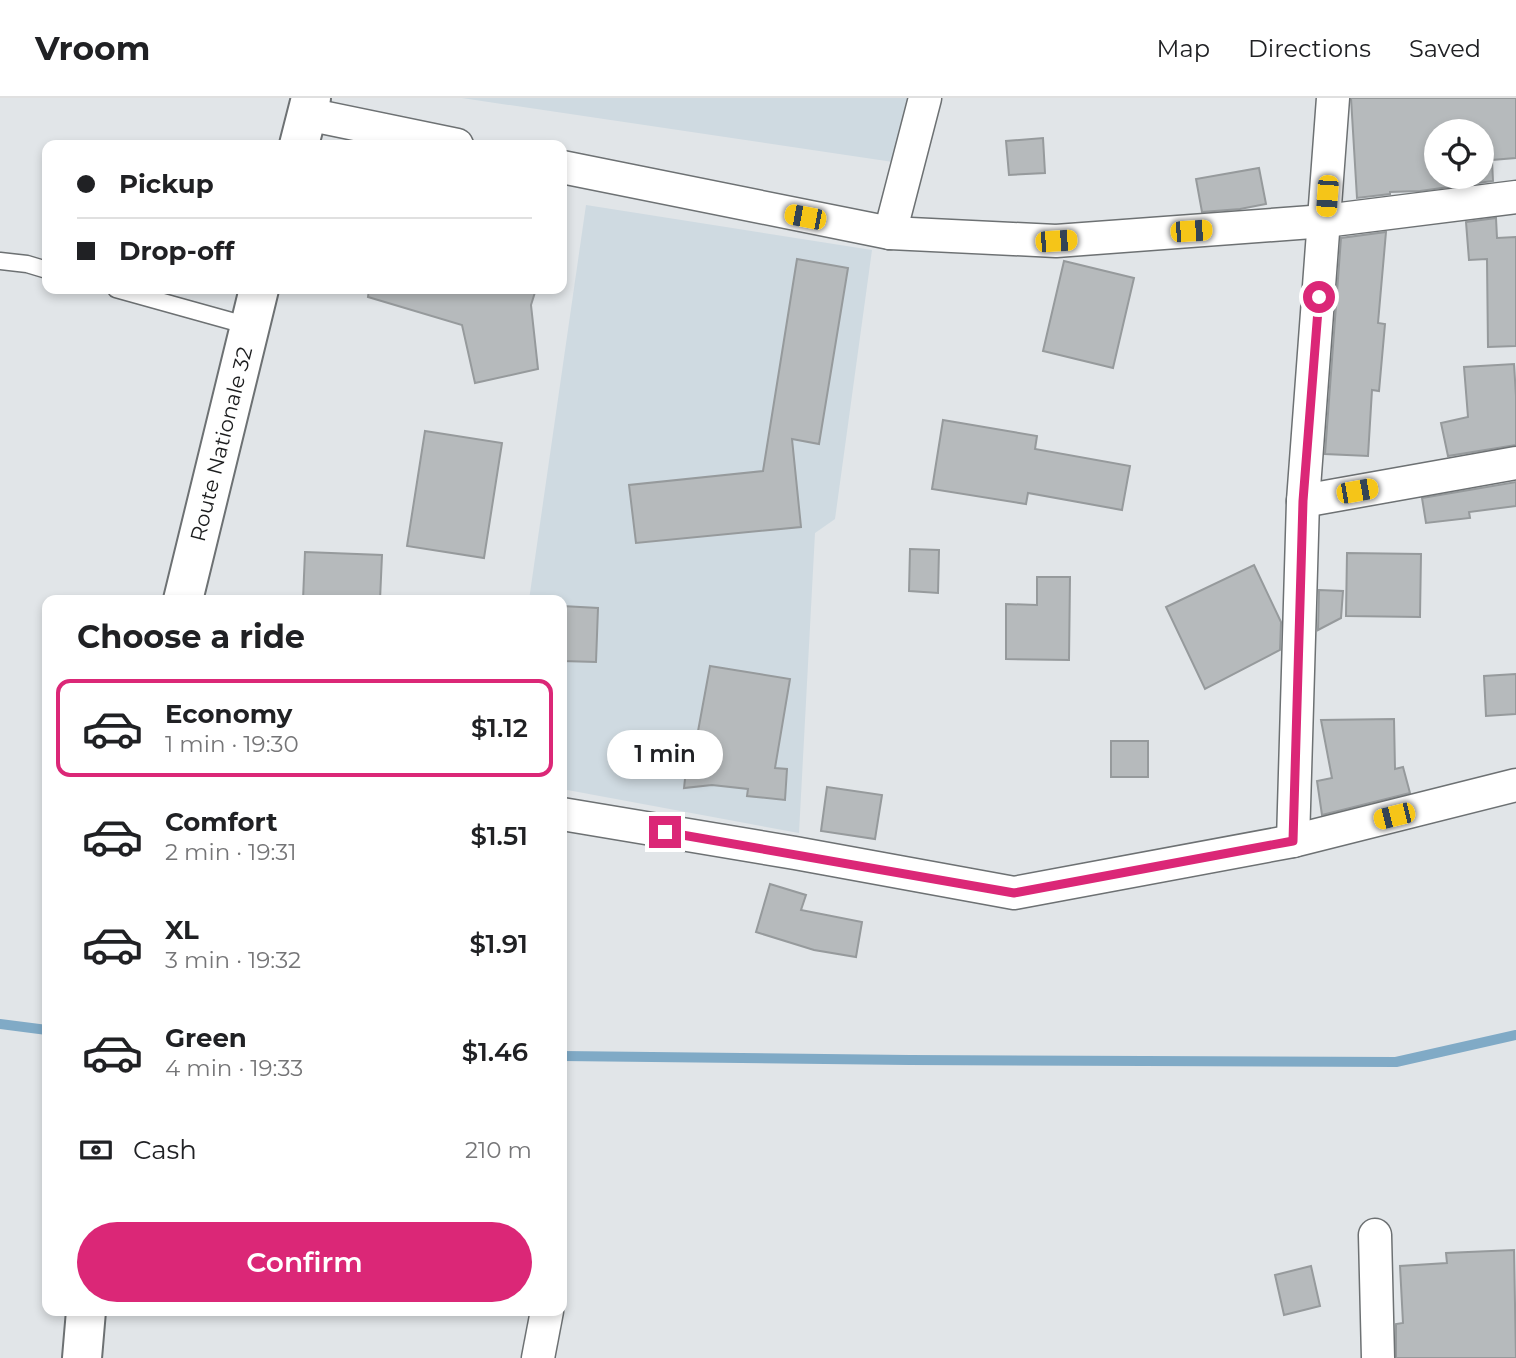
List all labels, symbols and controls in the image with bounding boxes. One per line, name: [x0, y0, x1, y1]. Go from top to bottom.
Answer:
text: Vroom: [35, 28, 150, 68]
text: Map: [1157, 34, 1210, 63]
text: Directions: [1248, 34, 1371, 63]
text: Saved: [1409, 34, 1481, 63]
map controls: [1424, 119, 1494, 189]
button: locate: [1424, 119, 1494, 189]
text: Pickup: [119, 168, 214, 200]
car: [1316, 174, 1339, 218]
car: [783, 203, 828, 231]
car: [1170, 219, 1213, 243]
car: [1035, 229, 1078, 253]
text: Drop-off: [119, 235, 234, 267]
route start: [1303, 281, 1335, 313]
street label: Route Nationale 32: [185, 344, 257, 544]
car: [1335, 477, 1380, 505]
text: Choose a ride: [77, 617, 305, 656]
icon: car: [81, 697, 144, 760]
text: Economy: [165, 698, 292, 730]
text: $1.12: [471, 712, 528, 744]
text: 1 min · 19:30: [165, 730, 299, 758]
callout: 1 min: [607, 730, 723, 780]
text: 1 min: [634, 740, 696, 768]
car: [1372, 801, 1417, 831]
icon: car: [81, 805, 144, 868]
text: Comfort: [165, 806, 277, 838]
route end: [649, 816, 681, 848]
text: $1.51: [471, 820, 528, 852]
text: 2 min · 19:31: [165, 838, 297, 866]
icon: car: [81, 913, 144, 976]
text: XL: [165, 914, 199, 946]
text: $1.91: [469, 928, 528, 960]
text: 3 min · 19:32: [165, 946, 301, 974]
icon: car: [81, 1021, 144, 1084]
text: Green: [165, 1022, 247, 1054]
text: $1.46: [462, 1036, 528, 1068]
text: 4 min · 19:33: [165, 1054, 303, 1082]
icon: cash: [77, 1131, 115, 1169]
text: Cash: [133, 1134, 197, 1166]
text: 210 m: [465, 1136, 532, 1164]
button: Confirm: [77, 1222, 532, 1302]

